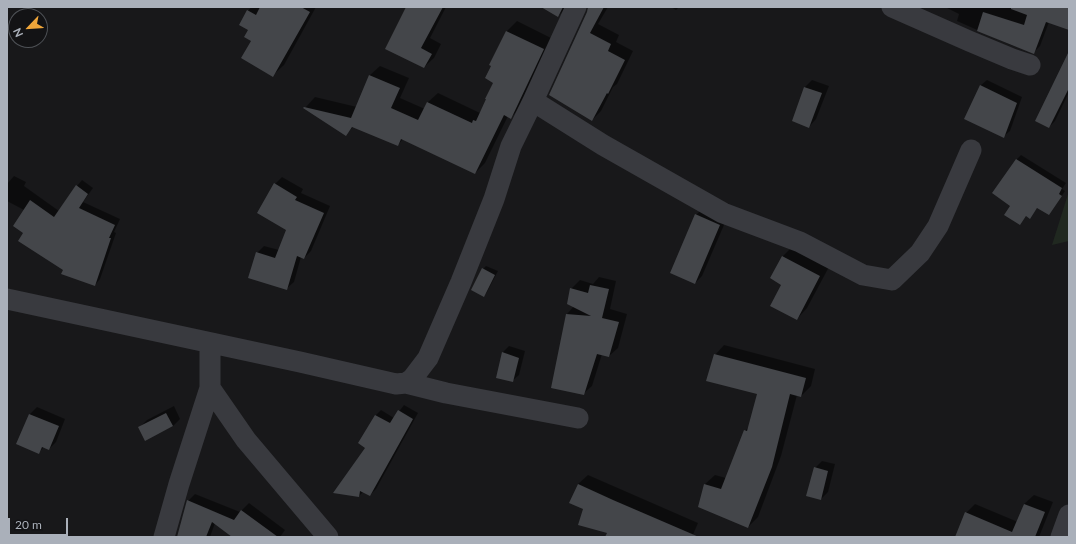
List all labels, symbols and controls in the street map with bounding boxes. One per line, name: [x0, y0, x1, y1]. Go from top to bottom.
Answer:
north arrow: [8, 8, 48, 48]
text: N: [10, 26, 25, 39]
scale bar: [10, 510, 70, 536]
text: 20 m: [15, 517, 42, 532]

